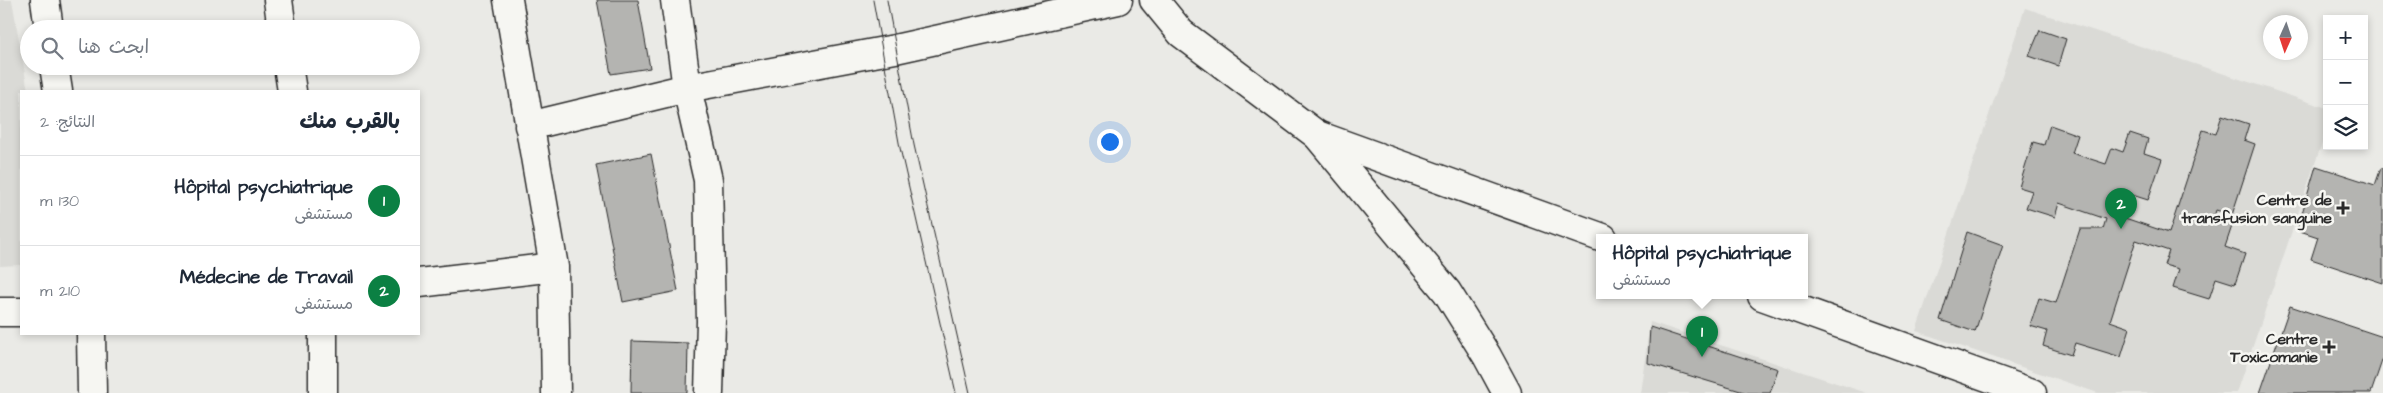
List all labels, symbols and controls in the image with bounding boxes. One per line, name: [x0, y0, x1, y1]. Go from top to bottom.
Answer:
north arrow: [2263, 15, 2308, 60]
map controls: [2323, 15, 2368, 150]
button: +: [2323, 15, 2368, 60]
search box: [20, 20, 420, 75]
icon: search: [38, 34, 66, 62]
text: ابحث هنا: [78, 34, 149, 61]
button: −: [2323, 60, 2368, 105]
button: layers: [2323, 105, 2368, 150]
text: بالقرب منك: [299, 107, 400, 136]
text: النتائج: 2: [40, 111, 95, 133]
your location: [1097, 129, 1123, 155]
text: Hôpital psychiatrique: [174, 174, 353, 201]
pin: 2: [2105, 188, 2137, 229]
place label: Centre de transfusion sanguine: [2180, 189, 2332, 231]
text: 130 m: [40, 190, 79, 212]
text: 1: [383, 190, 385, 212]
marker: Centre de transfusion sanguine: [2336, 201, 2350, 215]
text: مستشفى: [294, 203, 353, 225]
popup: [1596, 234, 1808, 299]
text: Hôpital psychiatrique: [1613, 240, 1791, 267]
text: Médecine de Travail: [180, 264, 353, 291]
text: مستشفى: [1613, 269, 1671, 291]
text: 210 m: [40, 280, 80, 302]
text: 2: [379, 280, 389, 302]
text: مستشفى: [294, 293, 353, 315]
pin: 1: [1686, 316, 1718, 357]
place label: Centre Toxicomanie: [2229, 328, 2318, 368]
marker: Centre Toxicomanie: [2322, 340, 2336, 354]

